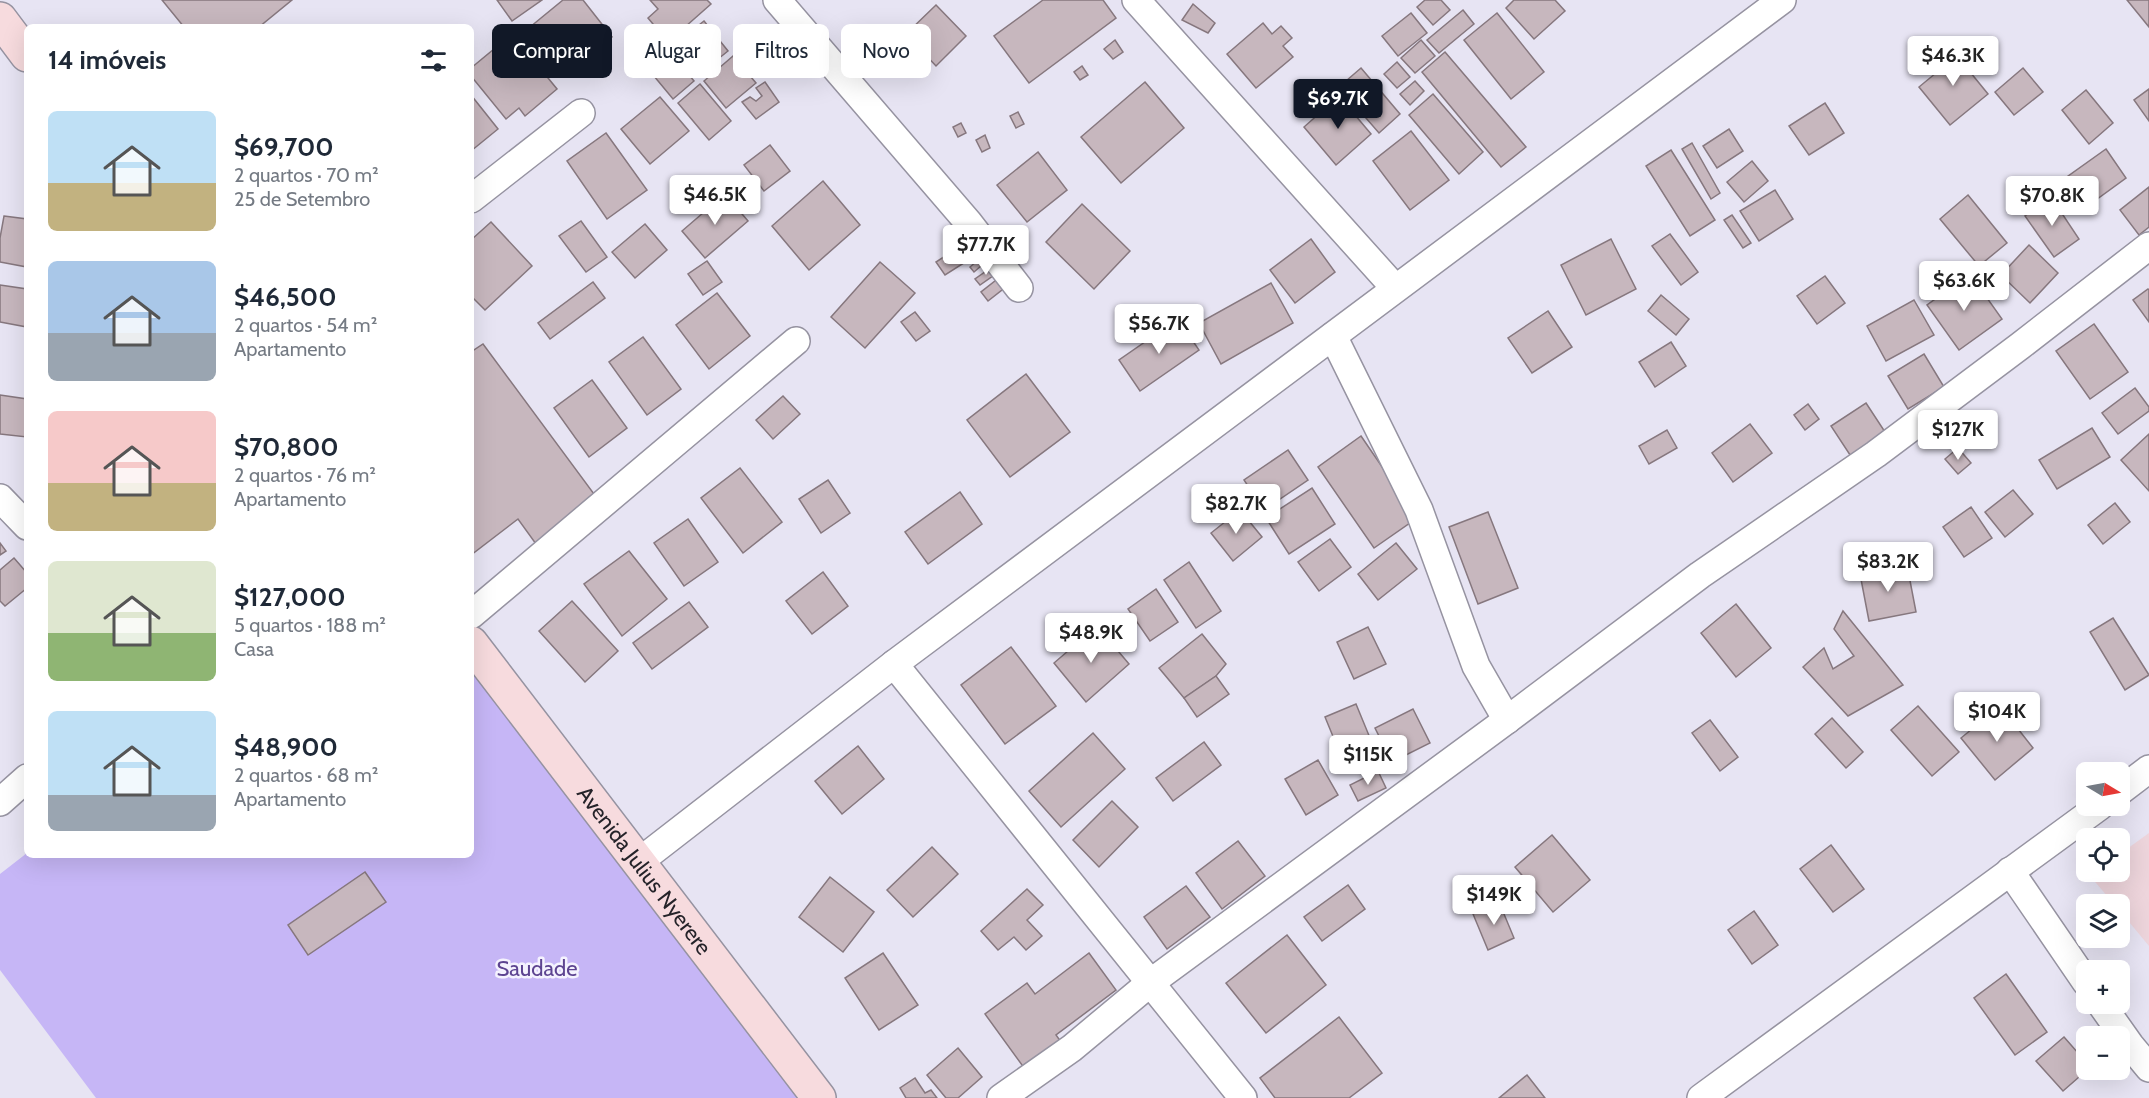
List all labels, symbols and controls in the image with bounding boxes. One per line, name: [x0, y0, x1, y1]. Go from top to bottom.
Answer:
chip: Comprar: [492, 24, 612, 78]
chip: Alugar: [624, 24, 721, 78]
chip: Filtros: [733, 24, 829, 78]
chip: Novo: [841, 24, 931, 78]
pin: $46.3K: [1904, 36, 2002, 87]
text: $46.3K: [1921, 43, 1985, 67]
text: 14 imóveis: [48, 44, 166, 76]
icon: filters: [417, 44, 450, 77]
pin: $69.7K: [1289, 79, 1387, 130]
text: $69.7K: [1308, 86, 1368, 110]
text: $69,700: [234, 131, 334, 163]
icon: home: [96, 135, 168, 207]
text: 2 quartos · 70 m²: [234, 163, 379, 187]
pin: $46.5K: [666, 175, 764, 226]
pin: $70.8K: [2003, 176, 2101, 227]
text: $46.5K: [684, 182, 746, 206]
text: $70.8K: [2020, 183, 2084, 207]
text: 25 de Setembro: [234, 187, 370, 211]
pin: $77.7K: [937, 225, 1035, 276]
text: $77.7K: [957, 232, 1015, 256]
pin: $63.6K: [1915, 261, 2013, 312]
text: $63.6K: [1933, 268, 1995, 292]
text: $46,500: [234, 281, 337, 313]
icon: home: [96, 285, 168, 357]
pin: $56.7K: [1110, 304, 1208, 355]
text: $56.7K: [1129, 311, 1189, 335]
text: 2 quartos · 54 m²: [234, 313, 377, 337]
text: Apartamento: [234, 337, 346, 361]
pin: $127K: [1916, 410, 2000, 461]
text: $127K: [1932, 417, 1984, 441]
text: $70,800: [234, 431, 339, 463]
icon: home: [96, 435, 168, 507]
text: 2 quartos · 76 m²: [234, 463, 376, 487]
pin: $82.7K: [1187, 484, 1285, 535]
text: Apartamento: [234, 487, 346, 511]
text: $82.7K: [1205, 491, 1267, 515]
pin: $83.2K: [1839, 542, 1937, 593]
text: $83.2K: [1857, 549, 1919, 573]
text: $127,000: [234, 581, 346, 613]
icon: home: [96, 585, 168, 657]
text: 5 quartos · 188 m²: [234, 613, 386, 637]
pin: $48.9K: [1042, 613, 1140, 664]
text: $48.9K: [1059, 620, 1123, 644]
text: Casa: [234, 637, 274, 661]
pin: $104K: [1955, 692, 2039, 743]
text: $104K: [1968, 699, 2026, 723]
text: $48,900: [234, 731, 338, 763]
icon: home: [96, 735, 168, 807]
pin: $115K: [1326, 735, 1410, 786]
text: $115K: [1343, 742, 1393, 766]
north arrow: [2076, 762, 2130, 816]
map controls: [2076, 762, 2130, 1080]
text: 2 quartos · 68 m²: [234, 763, 378, 787]
street label: Avenida Julius Nyerere: [572, 781, 718, 960]
text: Apartamento: [234, 787, 346, 811]
button: locate: [2076, 828, 2130, 882]
pin: $149K: [1452, 875, 1536, 926]
text: $149K: [1466, 882, 1522, 906]
button: layers: [2076, 894, 2130, 948]
park label: Saudade: [496, 955, 578, 982]
button: +: [2076, 960, 2130, 1014]
button: −: [2076, 1026, 2130, 1080]

